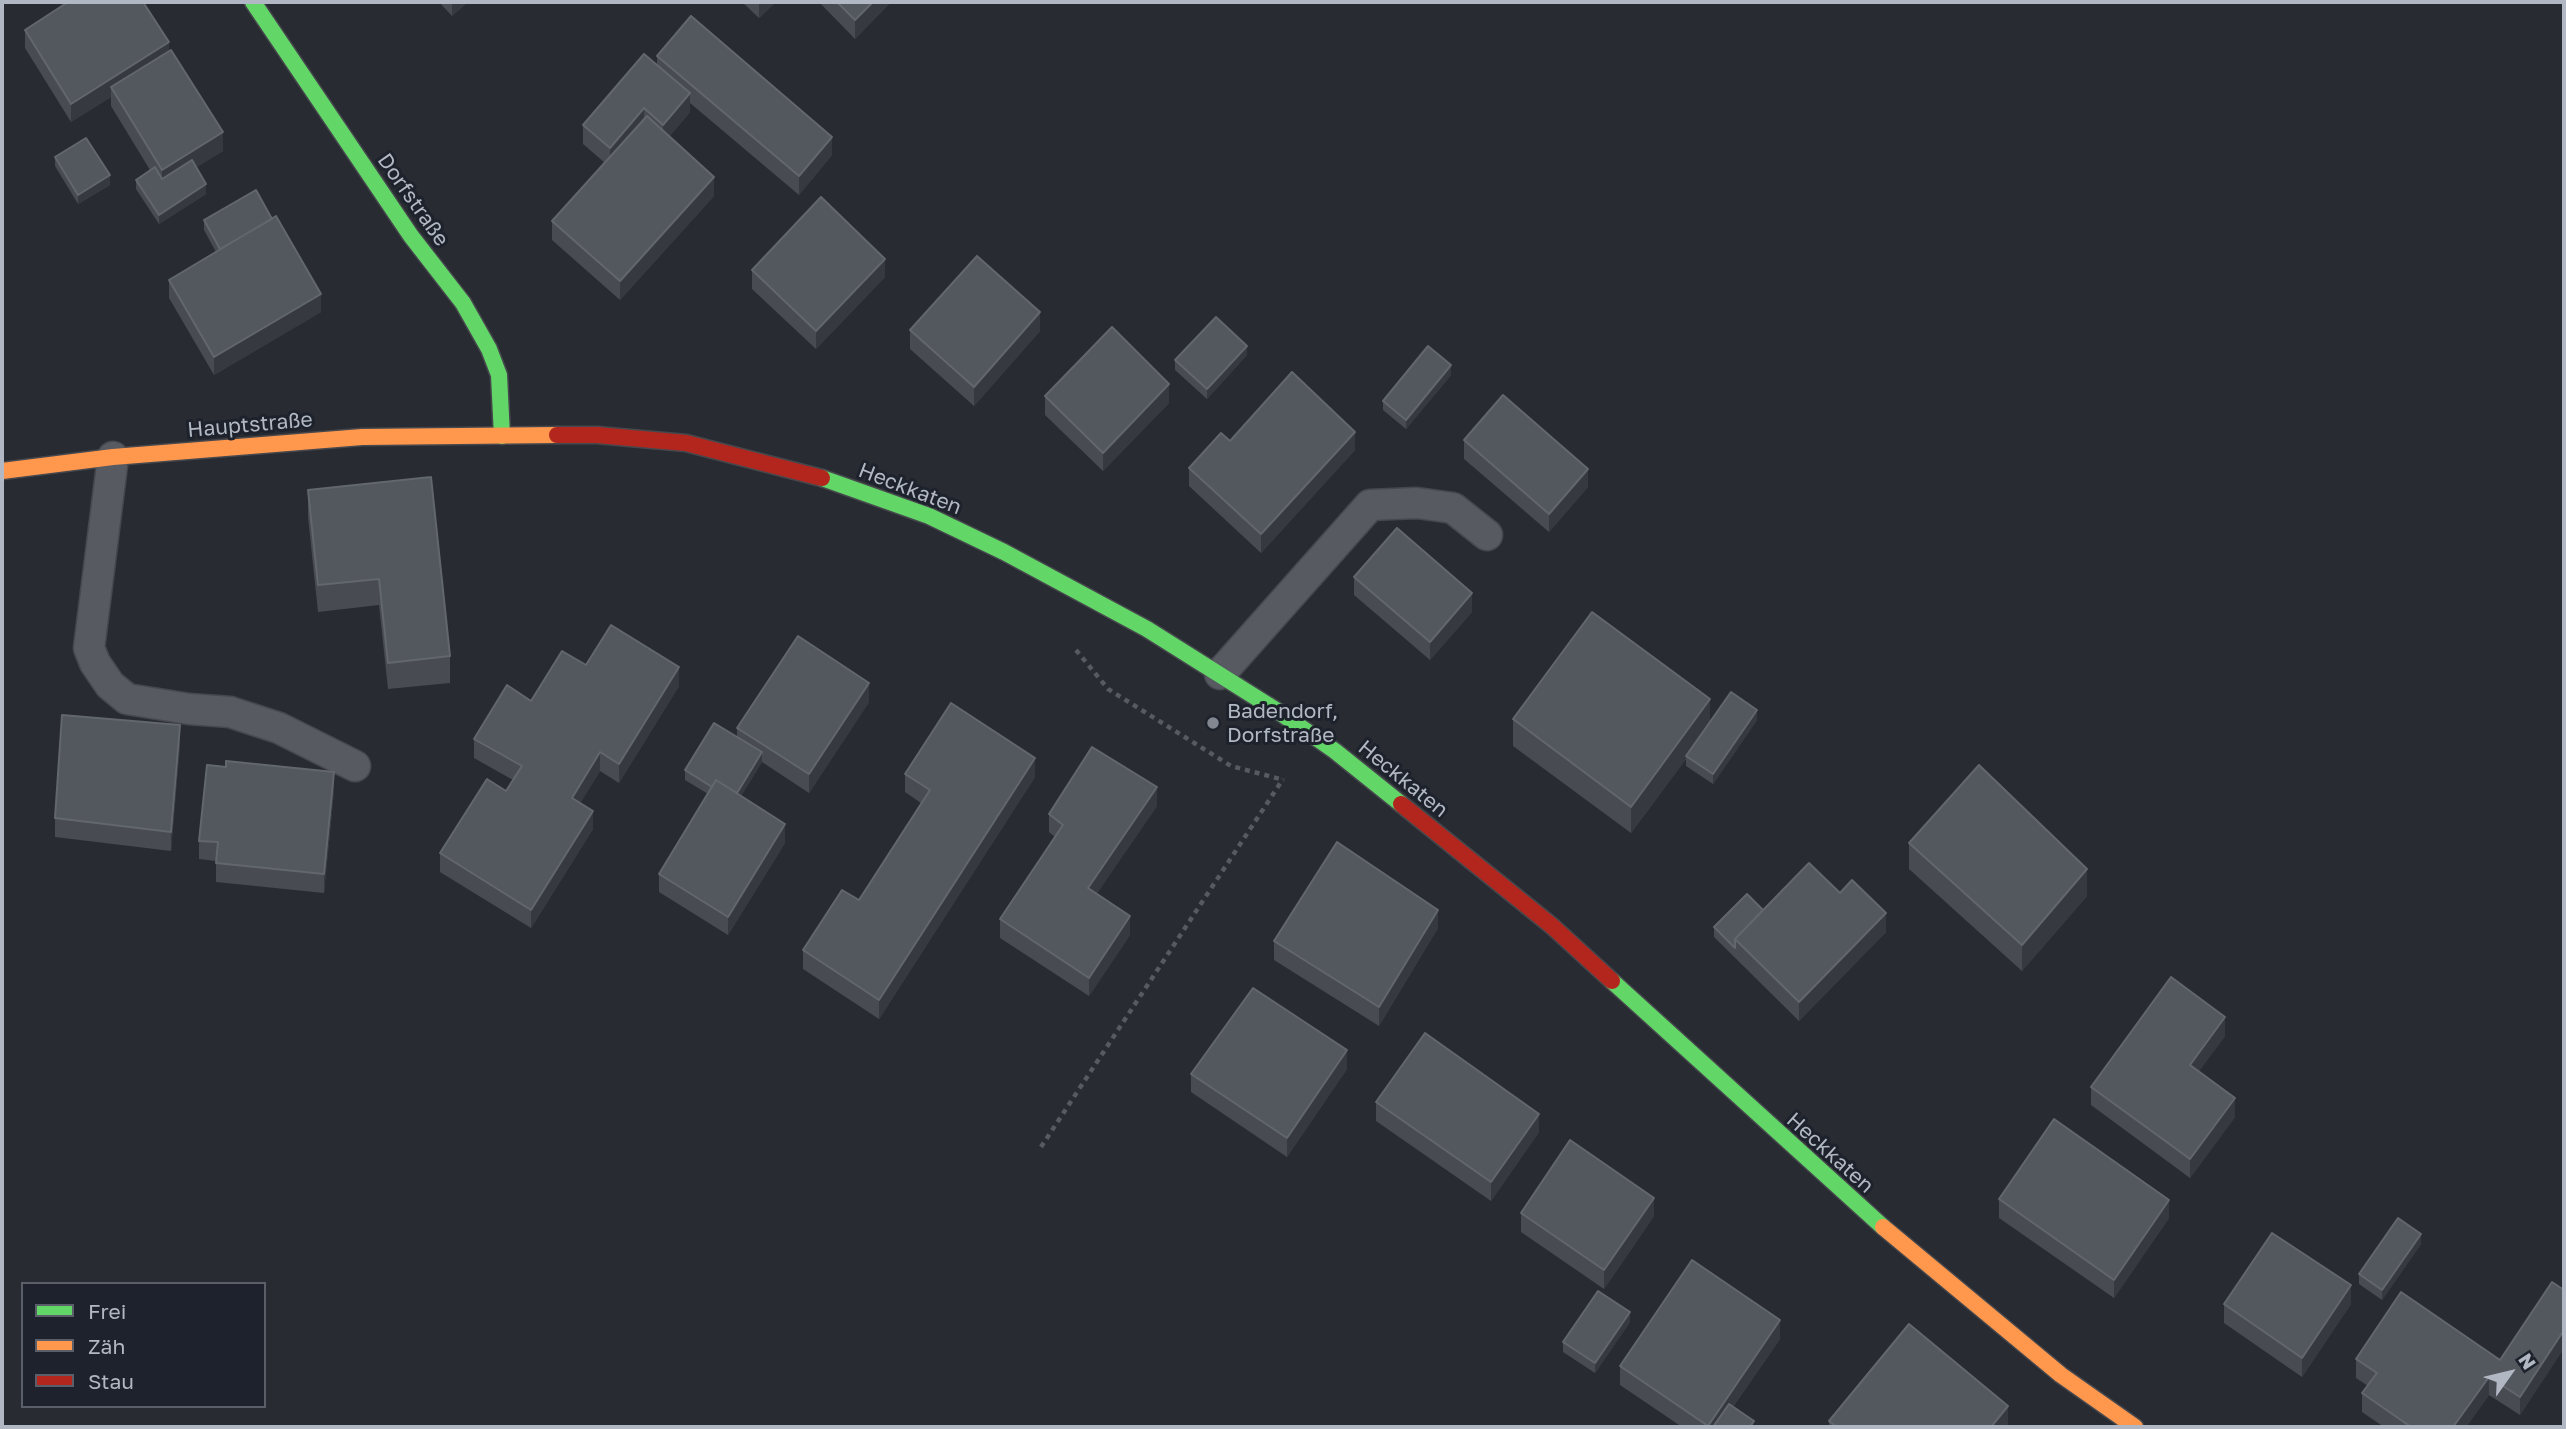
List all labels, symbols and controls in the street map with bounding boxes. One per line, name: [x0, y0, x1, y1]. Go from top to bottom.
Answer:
street label: Dorfstraße: [372, 149, 454, 251]
street label: Hauptstraße: [186, 407, 314, 443]
street label: Heckkaten: [855, 458, 965, 520]
place label: Badendorf, Dorfstraße: [1227, 698, 1338, 748]
marker: Badendorf, Dorfstraße: [1205, 715, 1221, 731]
street label: Heckkaten: [1353, 735, 1453, 823]
street label: Heckkaten: [1781, 1107, 1879, 1199]
legend: [21, 1282, 266, 1408]
text: Frei: [88, 1298, 126, 1324]
text: Zäh: [88, 1333, 125, 1359]
north arrow: [2475, 1338, 2545, 1408]
text: N: [2514, 1349, 2541, 1373]
text: Stau: [88, 1368, 134, 1394]

